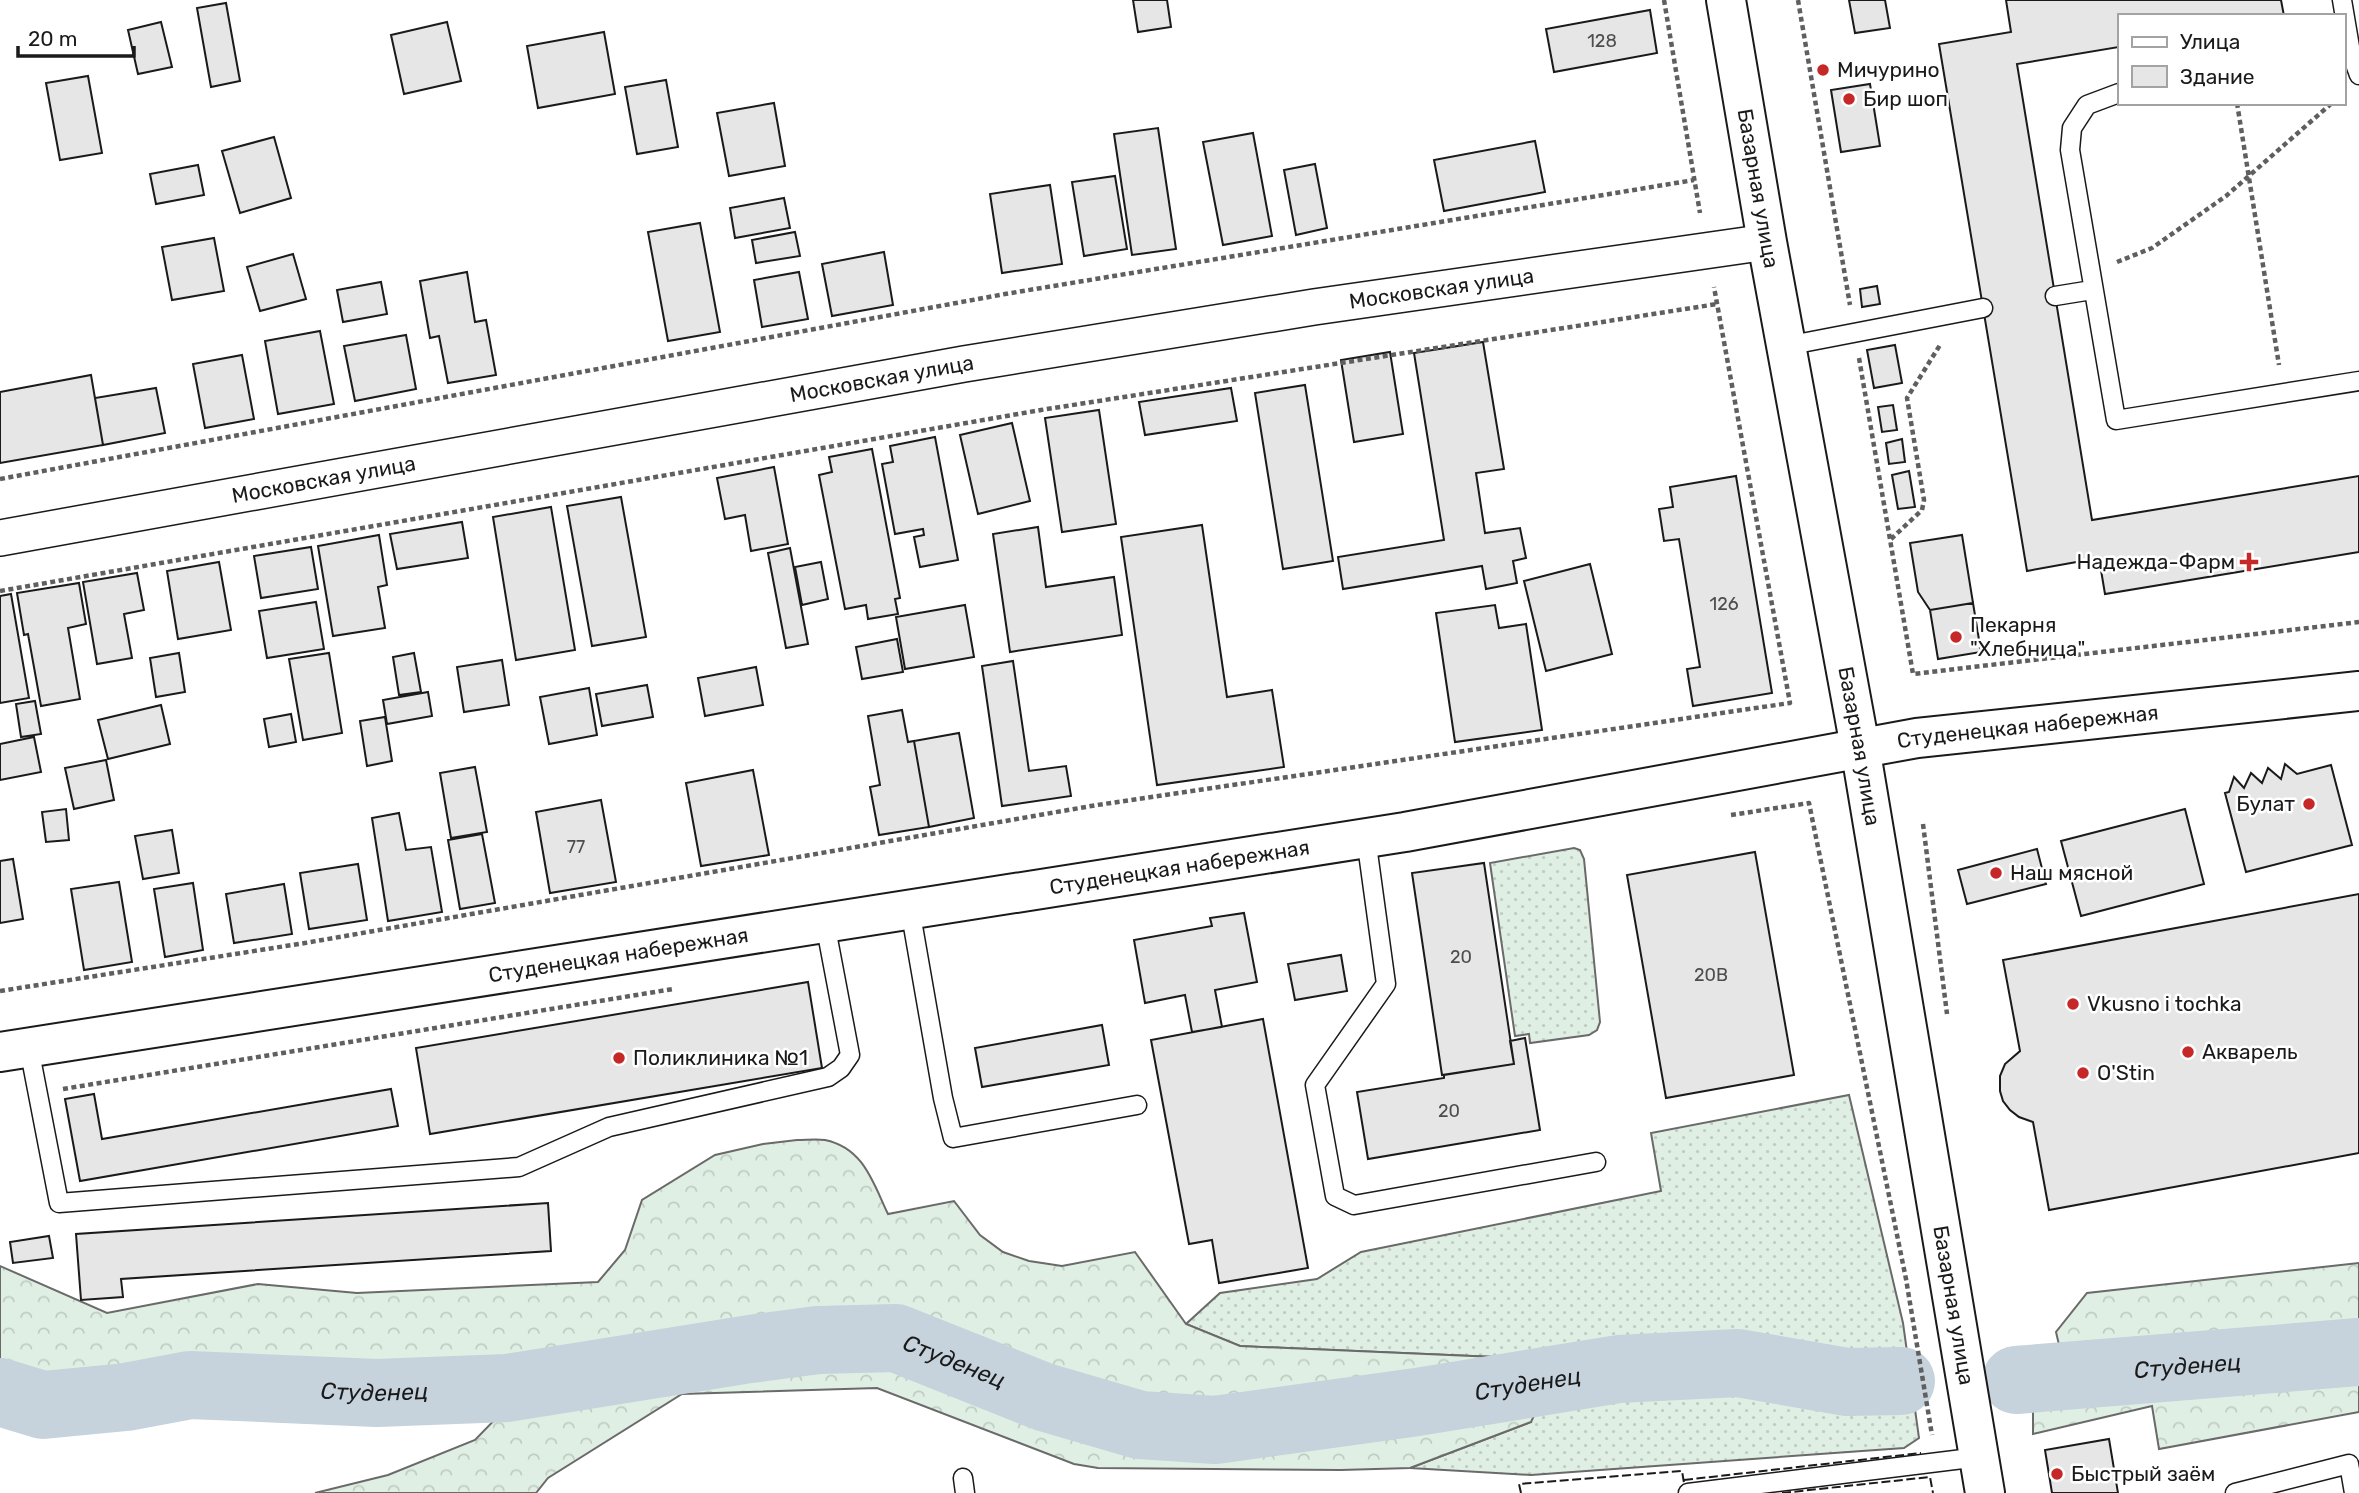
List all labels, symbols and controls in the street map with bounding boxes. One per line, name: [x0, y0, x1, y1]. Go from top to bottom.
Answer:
scale bar: [18, 14, 133, 58]
legend: [2118, 14, 2345, 105]
text: 20 m: [28, 26, 77, 51]
text: Улица: [2180, 29, 2240, 54]
house number: 128: [1587, 30, 1617, 52]
place label: Мичурино: [1837, 57, 1940, 82]
marker: Мичурино: [1815, 62, 1831, 78]
text: Здание: [2180, 64, 2255, 89]
place label: Бир шоп: [1863, 86, 1948, 111]
marker: Бир шоп: [1841, 91, 1857, 107]
street label: Базарная улица: [1733, 107, 1785, 270]
street label: Московская улица: [1347, 263, 1535, 314]
street label: Московская улица: [788, 350, 975, 407]
street label: Московская улица: [230, 450, 418, 508]
place label: Надежда-Фарм: [2077, 549, 2235, 574]
marker: Надежда-Фарм: [2241, 554, 2257, 570]
house number: 126: [1709, 593, 1739, 615]
place label: Пекарня "Хлебница": [1970, 612, 2085, 661]
marker: Пекарня "Хлебница": [1948, 629, 1964, 645]
street label: Базарная улица: [1833, 664, 1886, 828]
street label: Студенецкая набережная: [1895, 699, 2160, 753]
place label: Булат: [2236, 791, 2295, 816]
marker: Булат: [2301, 796, 2317, 812]
street label: Студенецкая набережная: [1048, 834, 1311, 899]
house number: 77: [567, 836, 585, 858]
place label: Наш мясной: [2010, 860, 2133, 885]
marker: Наш мясной: [1988, 865, 2004, 881]
street label: Студенецкая набережная: [487, 922, 750, 987]
house number: 20: [1450, 946, 1472, 968]
house number: 20В: [1694, 964, 1728, 986]
place label: Vkusno i tochka: [2087, 991, 2242, 1016]
marker: Vkusno i tochka: [2065, 996, 2081, 1012]
place label: Акварель: [2202, 1039, 2298, 1064]
marker: Акварель: [2180, 1044, 2196, 1060]
place label: Поликлиника №1: [633, 1045, 808, 1070]
marker: Поликлиника №1: [611, 1050, 627, 1066]
place label: O'Stin: [2097, 1060, 2155, 1085]
marker: O'Stin: [2075, 1065, 2091, 1081]
house number: 20: [1438, 1100, 1460, 1122]
street label: Базарная улица: [1928, 1224, 1980, 1387]
water label: Студенец: [899, 1328, 1009, 1394]
water label: Студенец: [2133, 1348, 2242, 1384]
water label: Студенец: [1472, 1361, 1583, 1406]
water label: Студенец: [320, 1377, 429, 1407]
place label: Быстрый заём: [2071, 1461, 2215, 1486]
marker: Быстрый заём: [2049, 1466, 2065, 1482]

